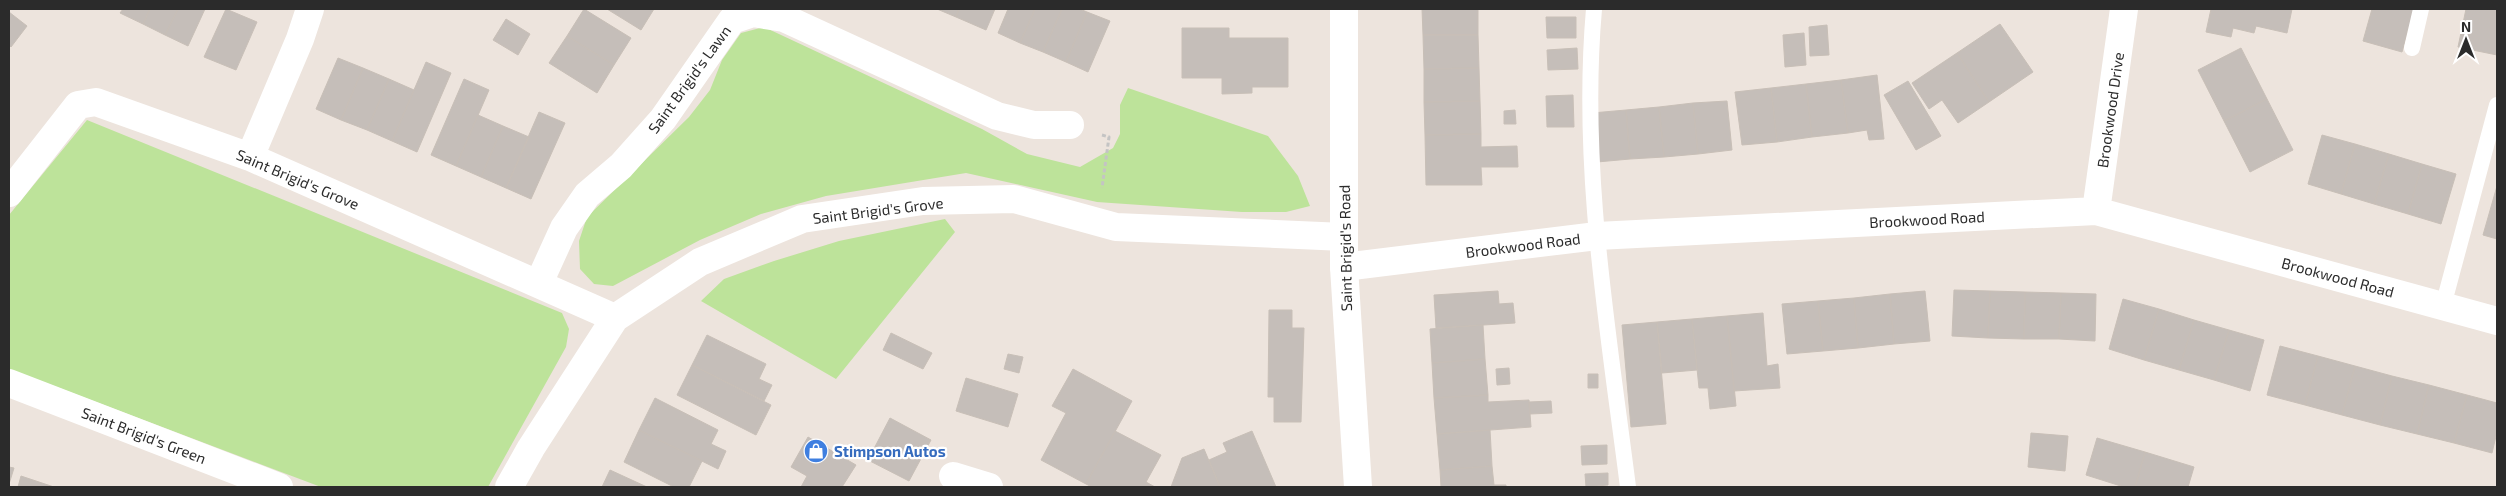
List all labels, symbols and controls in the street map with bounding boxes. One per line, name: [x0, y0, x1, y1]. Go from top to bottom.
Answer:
north arrow: [2441, 15, 2491, 65]
text: N: [2461, 18, 2471, 35]
street label: Saint Brigid's Lawn: [644, 22, 734, 136]
street label: Brookwood Drive: [2093, 51, 2127, 169]
street label: Saint Brigid's Grove: [234, 145, 362, 213]
street label: Saint Brigid's Road: [1335, 185, 1355, 311]
street label: Saint Brigid's Grove: [812, 193, 944, 227]
street label: Brookwood Road: [1869, 207, 1985, 231]
street label: Brookwood Road: [1465, 229, 1581, 261]
street label: Brookwood Road: [2280, 253, 2396, 301]
street label: Saint Brigid's Green: [79, 403, 209, 467]
shop icon: Stimpson Autos: [803, 438, 829, 464]
place label: Stimpson Autos: [834, 442, 946, 460]

